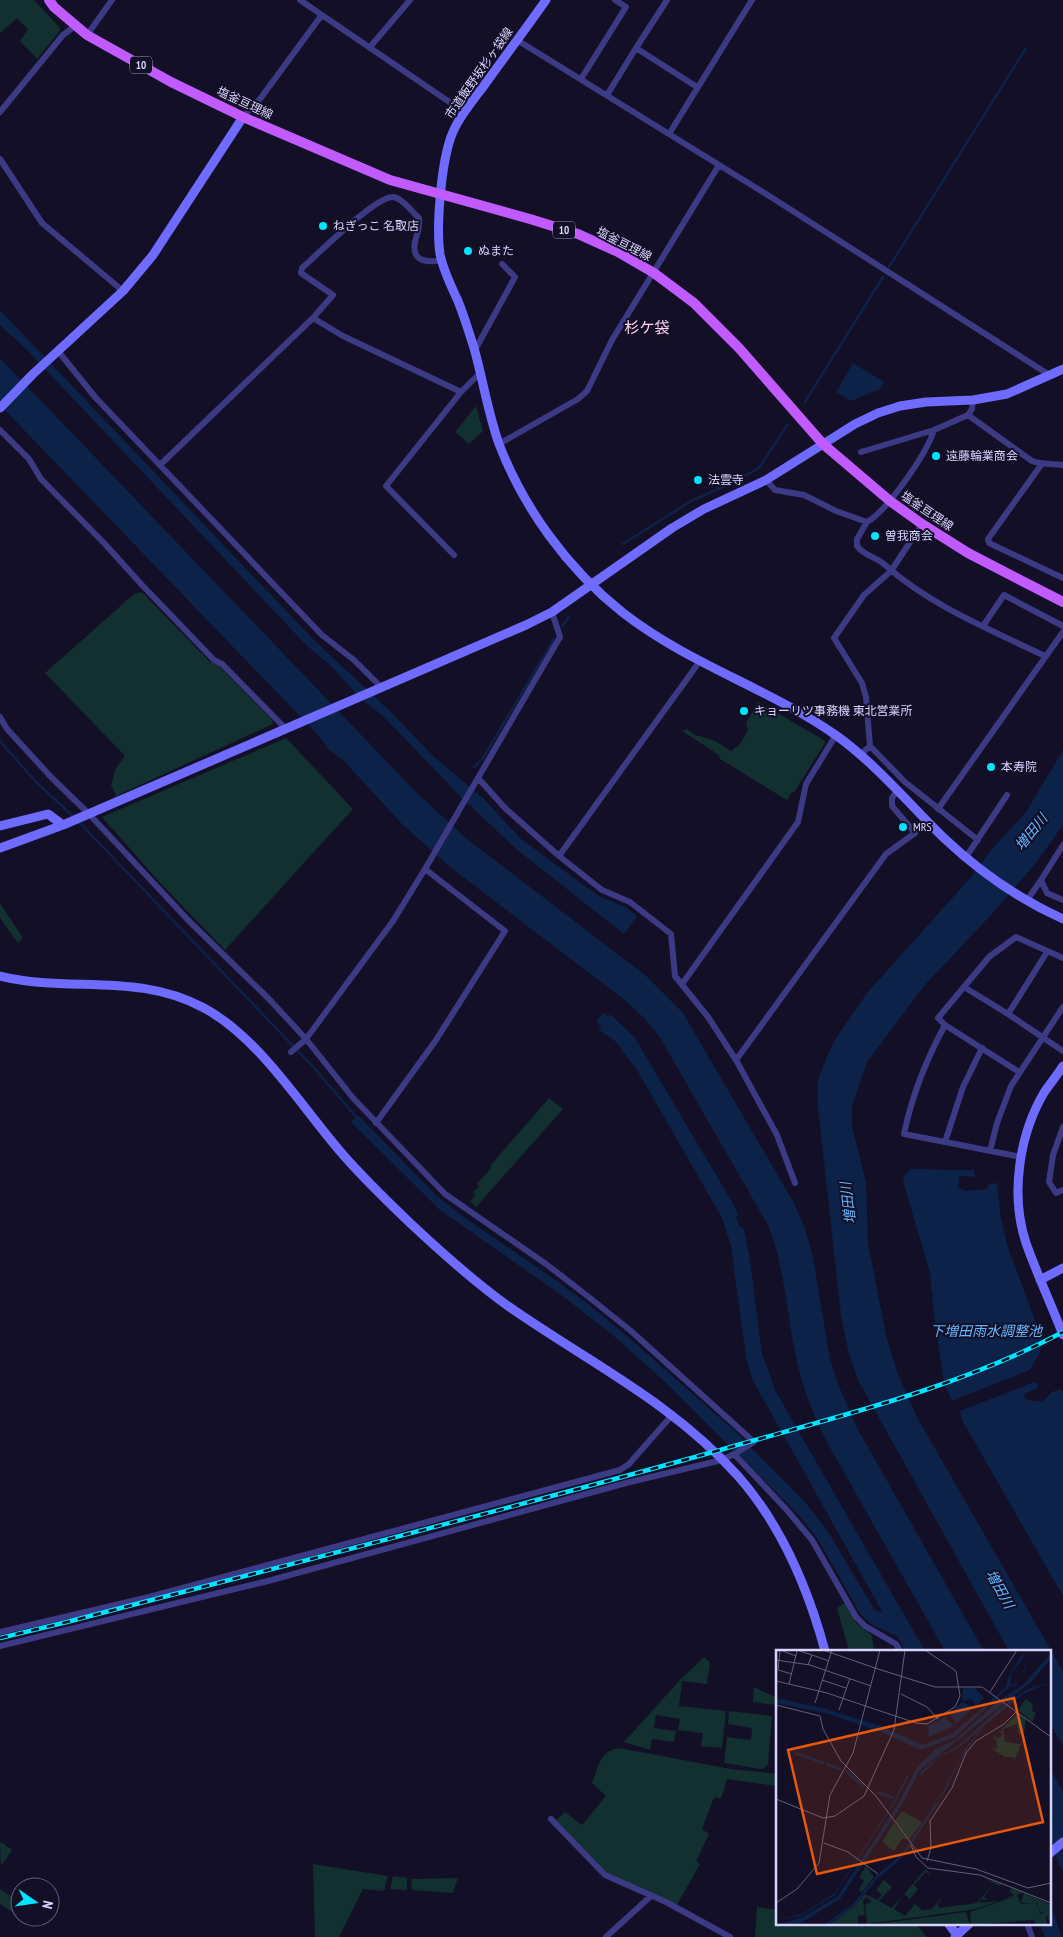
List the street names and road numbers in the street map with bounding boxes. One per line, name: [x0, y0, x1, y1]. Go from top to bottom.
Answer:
street label: 市道飯野坂杉ヶ袋線: [441, 24, 516, 121]
road number: 10: [130, 56, 152, 74]
street label: 塩釜亘理線: [215, 83, 276, 122]
road number: 10: [553, 222, 575, 238]
street label: 塩釜亘理線: [594, 223, 654, 264]
street label: 塩釜亘理線: [898, 488, 956, 534]

